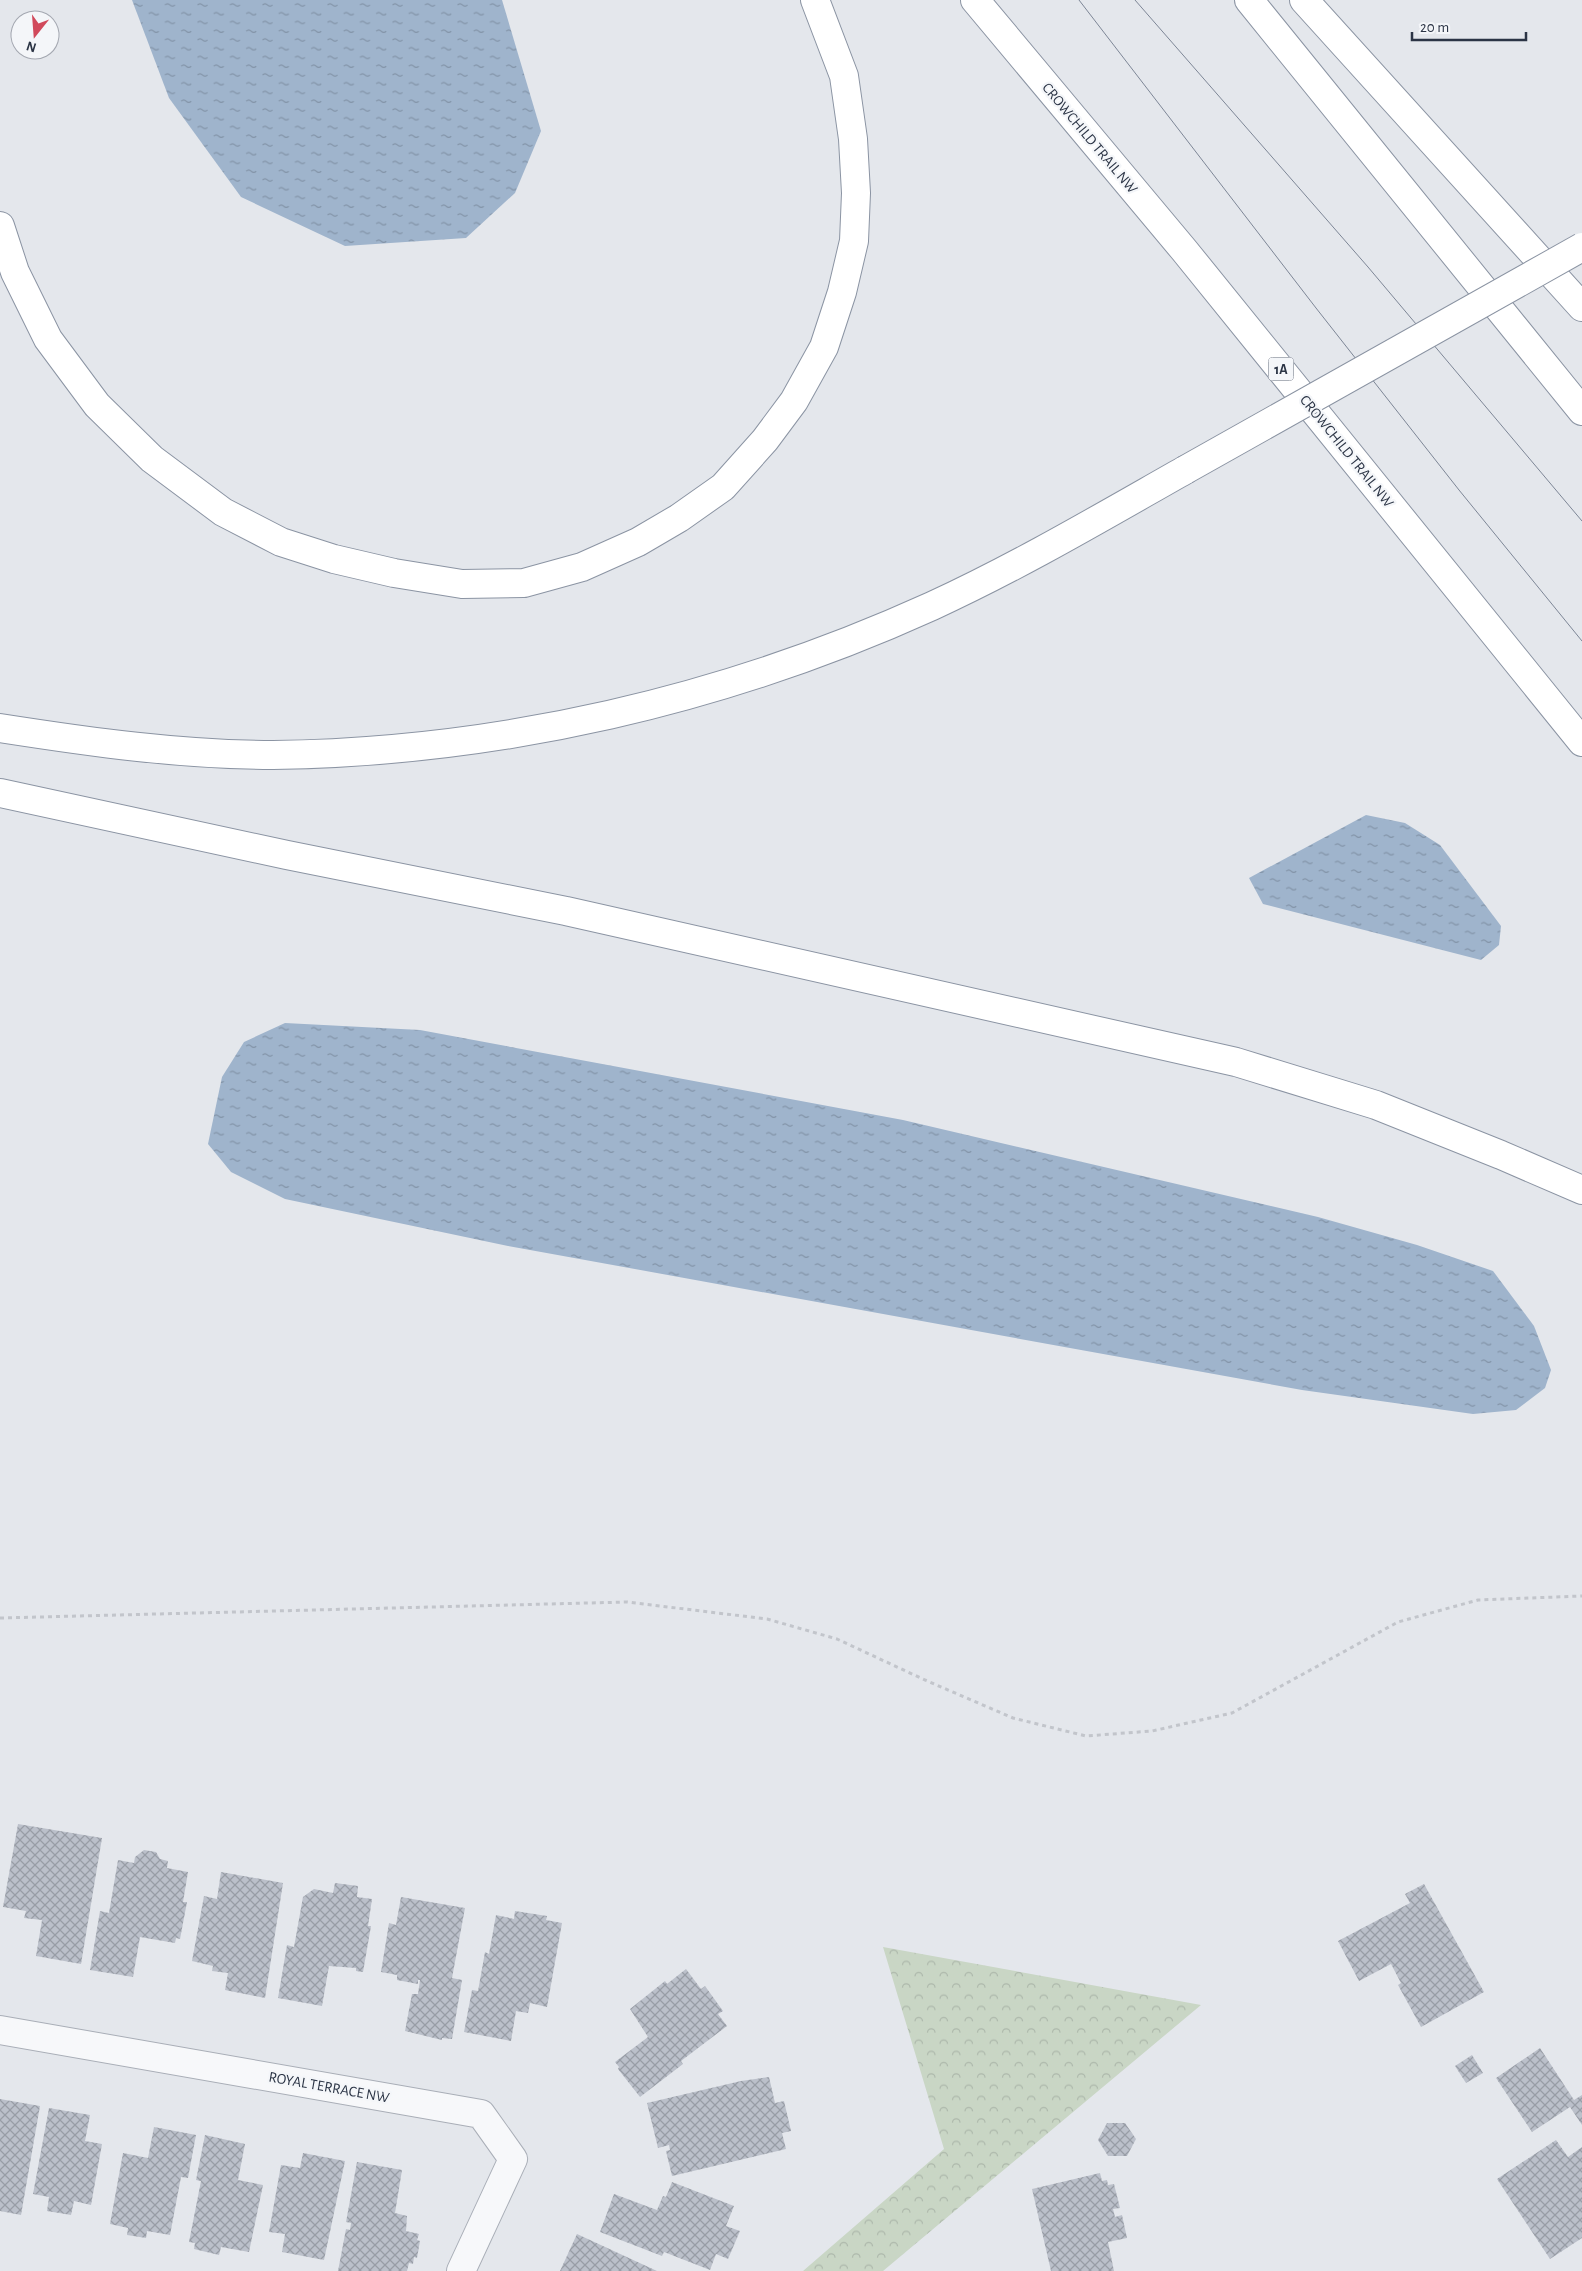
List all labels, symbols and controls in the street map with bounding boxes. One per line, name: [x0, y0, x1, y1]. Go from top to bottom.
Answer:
north arrow: [10, 10, 60, 60]
scale bar: [1412, 10, 1526, 42]
text: 20 m: [1420, 20, 1449, 35]
text: N: [25, 38, 38, 55]
street label: CROWCHILD TRAIL NW: [1039, 80, 1141, 197]
road number: 1A: [1268, 358, 1294, 380]
street label: CROWCHILD TRAIL NW: [1297, 392, 1397, 511]
street label: ROYAL TERRACE NW: [267, 2069, 391, 2106]

